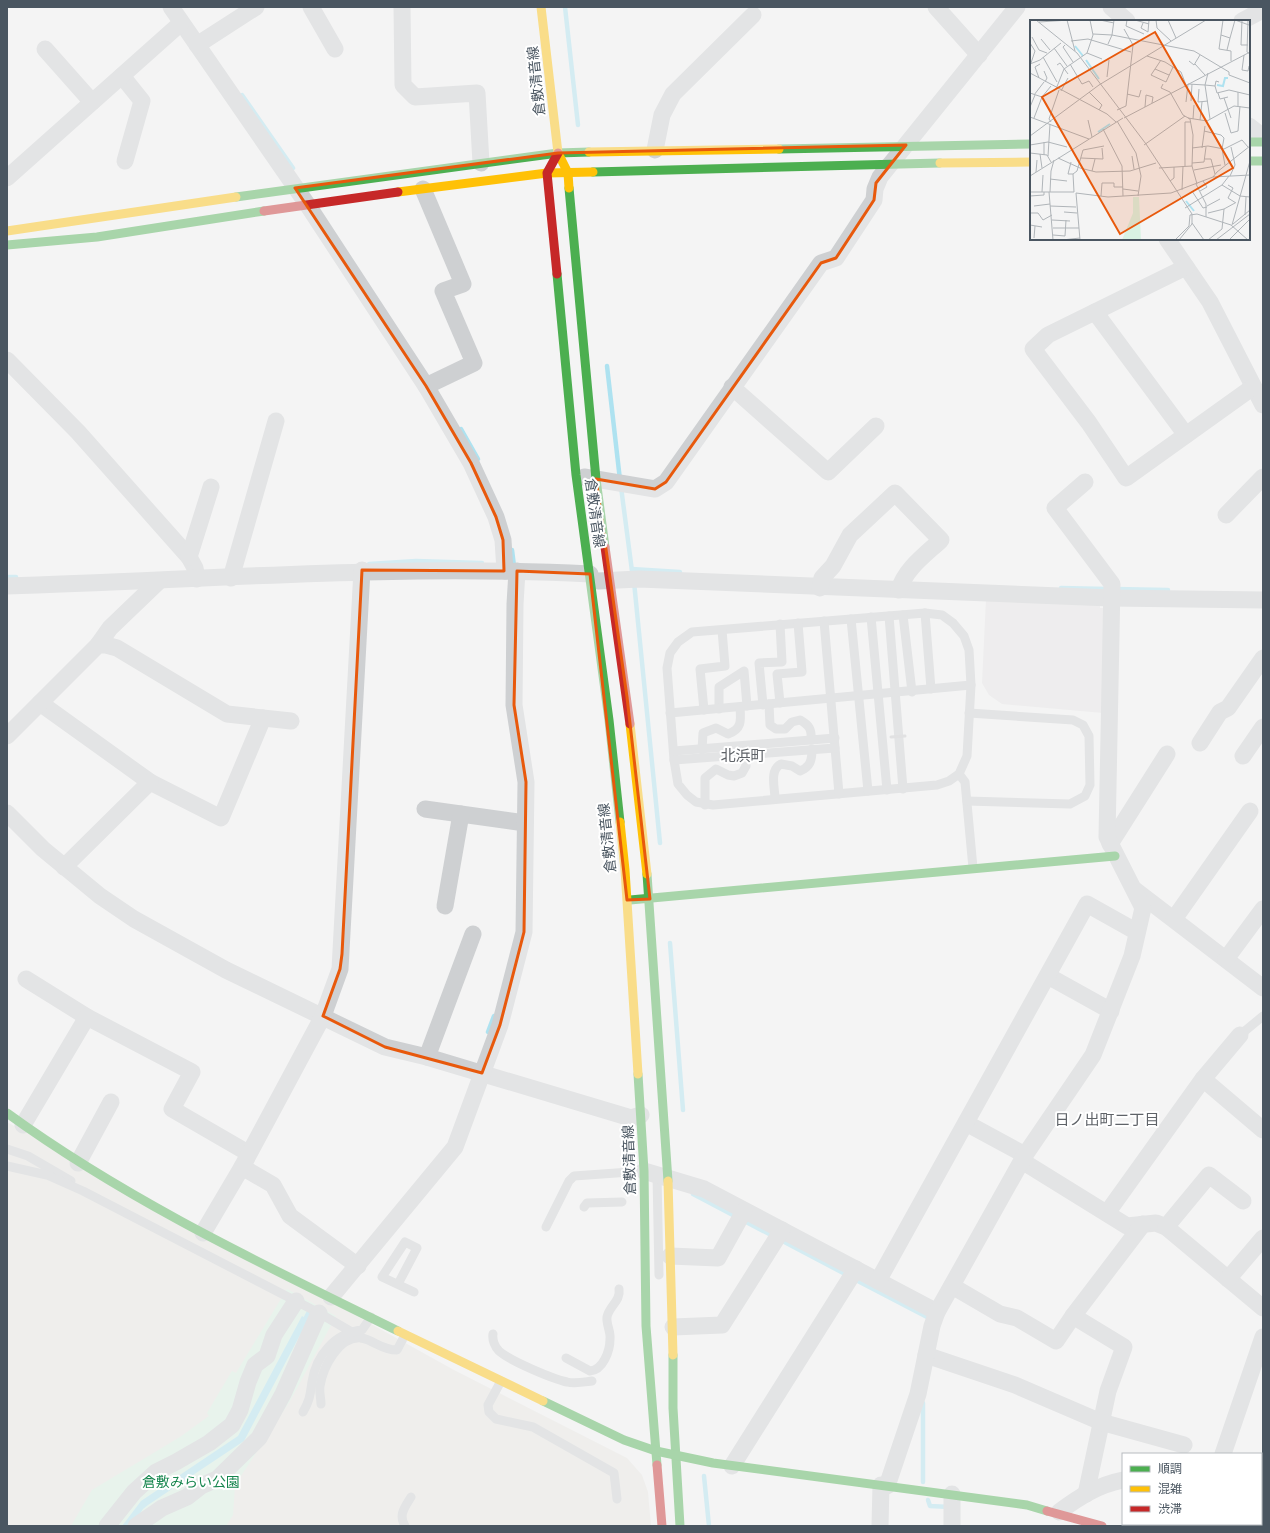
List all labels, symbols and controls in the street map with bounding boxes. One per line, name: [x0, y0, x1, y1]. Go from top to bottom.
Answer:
inset map: [1030, 20, 1250, 240]
street label: 倉敷清音線: [524, 45, 548, 117]
street label: 倉敷清音線: [582, 477, 608, 549]
district label: 北浜町: [720, 747, 766, 765]
street label: 倉敷清音線: [595, 802, 619, 874]
district label: 日ノ出町二丁目: [1054, 1111, 1160, 1129]
street label: 倉敷清音線: [620, 1125, 638, 1195]
legend: [1122, 1453, 1262, 1525]
text: 順調: [1158, 1462, 1182, 1476]
park label: 倉敷みらい公園: [142, 1474, 240, 1490]
text: 混雑: [1158, 1482, 1182, 1496]
text: 渋滞: [1158, 1502, 1182, 1516]

